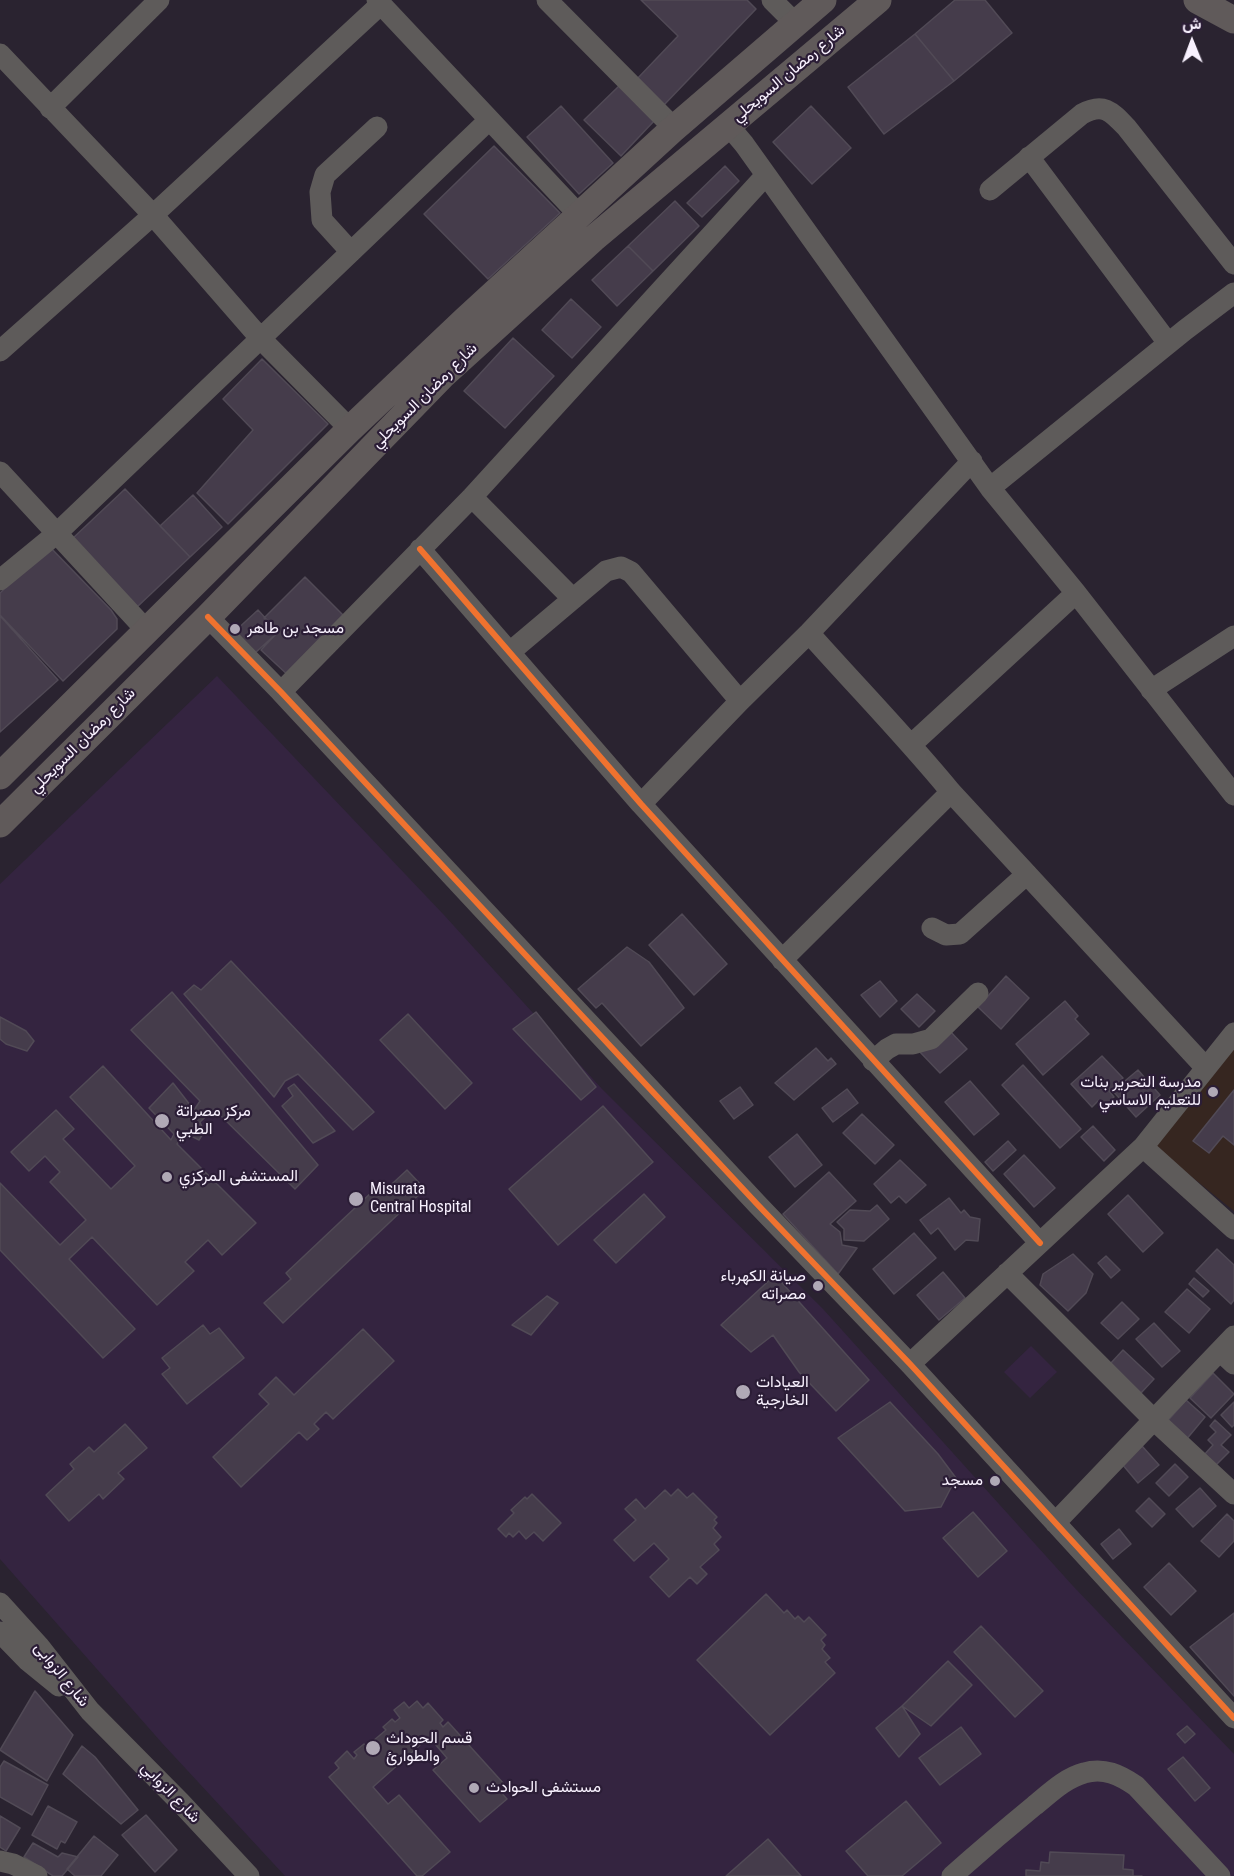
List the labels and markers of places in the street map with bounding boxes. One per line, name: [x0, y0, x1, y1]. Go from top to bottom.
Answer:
place label: مسجد بن طاهر: [247, 619, 344, 639]
marker: مسجد بن طاهر: [228, 622, 242, 636]
place label: مدرسة التحرير بنات للتعليم الاساسي: [1080, 1073, 1201, 1111]
marker: مدرسة التحرير بنات للتعليم الاساسي: [1206, 1085, 1220, 1099]
place label: مركز مصراتة الطبي: [176, 1102, 251, 1140]
marker: مركز مصراتة الطبي: [153, 1112, 171, 1130]
place label: المستشفى المركزي: [179, 1167, 298, 1187]
marker: المستشفى المركزي: [160, 1170, 174, 1184]
place label: Misurata Central Hospital: [370, 1180, 472, 1218]
marker: Misurata Central Hospital: [347, 1190, 365, 1208]
place label: صيانة الكهرباء مصراته: [720, 1267, 806, 1305]
marker: صيانة الكهرباء مصراته: [811, 1279, 825, 1293]
place label: العيادات الخارجية: [756, 1373, 809, 1411]
marker: العيادات الخارجية: [734, 1383, 752, 1401]
place label: مسجد: [942, 1471, 983, 1491]
marker: مسجد: [988, 1474, 1002, 1488]
place label: قسم الحوداث والطوارئ: [386, 1729, 472, 1767]
marker: قسم الحوداث والطوارئ: [364, 1739, 382, 1757]
place label: مستشفى الحوادث: [486, 1778, 601, 1798]
marker: مستشفى الحوادث: [467, 1781, 481, 1795]

